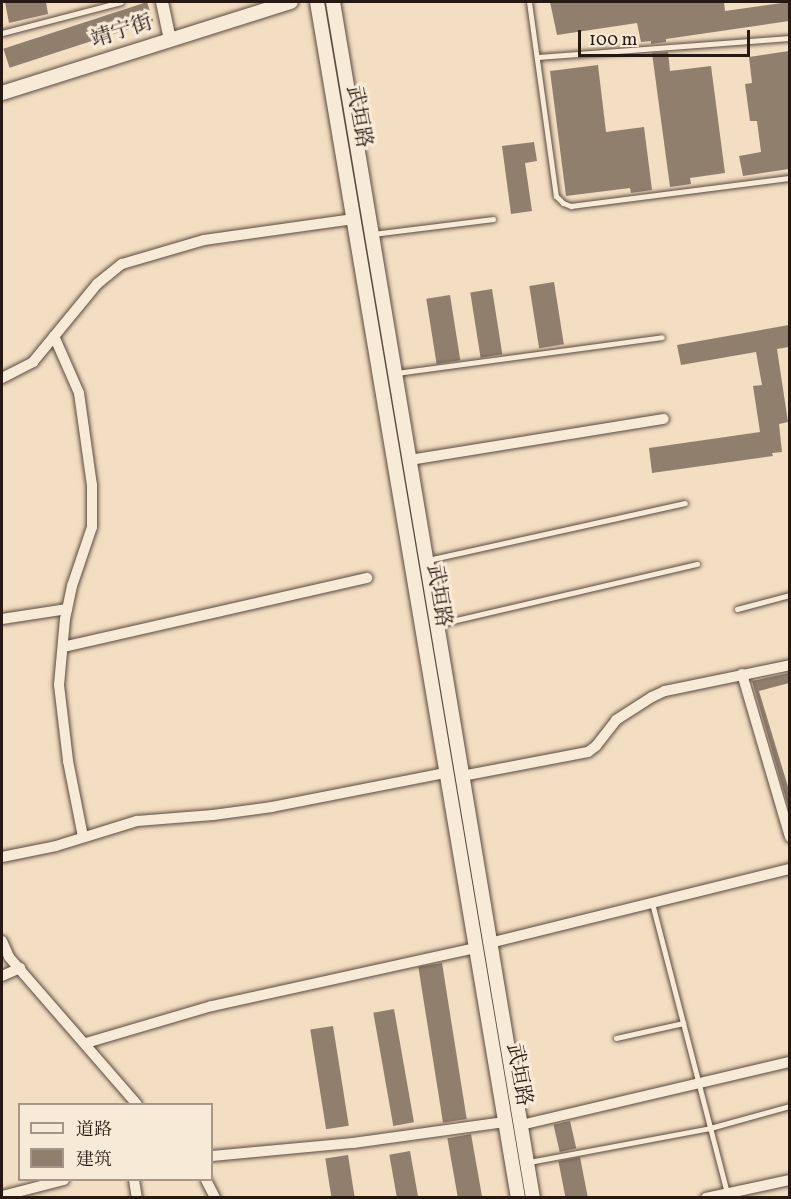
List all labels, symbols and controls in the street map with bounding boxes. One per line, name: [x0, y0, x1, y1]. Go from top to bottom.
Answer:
street label: 靖宁街: [88, 10, 156, 54]
scale bar: [581, 18, 754, 56]
text: 100 m: [589, 28, 638, 53]
street label: 武垣路: [340, 84, 376, 150]
street label: 武垣路: [421, 563, 455, 629]
street label: 武垣路: [500, 1042, 536, 1108]
legend: [18, 1103, 213, 1181]
text: 道路: [76, 1118, 112, 1143]
text: 建筑: [76, 1148, 112, 1173]

